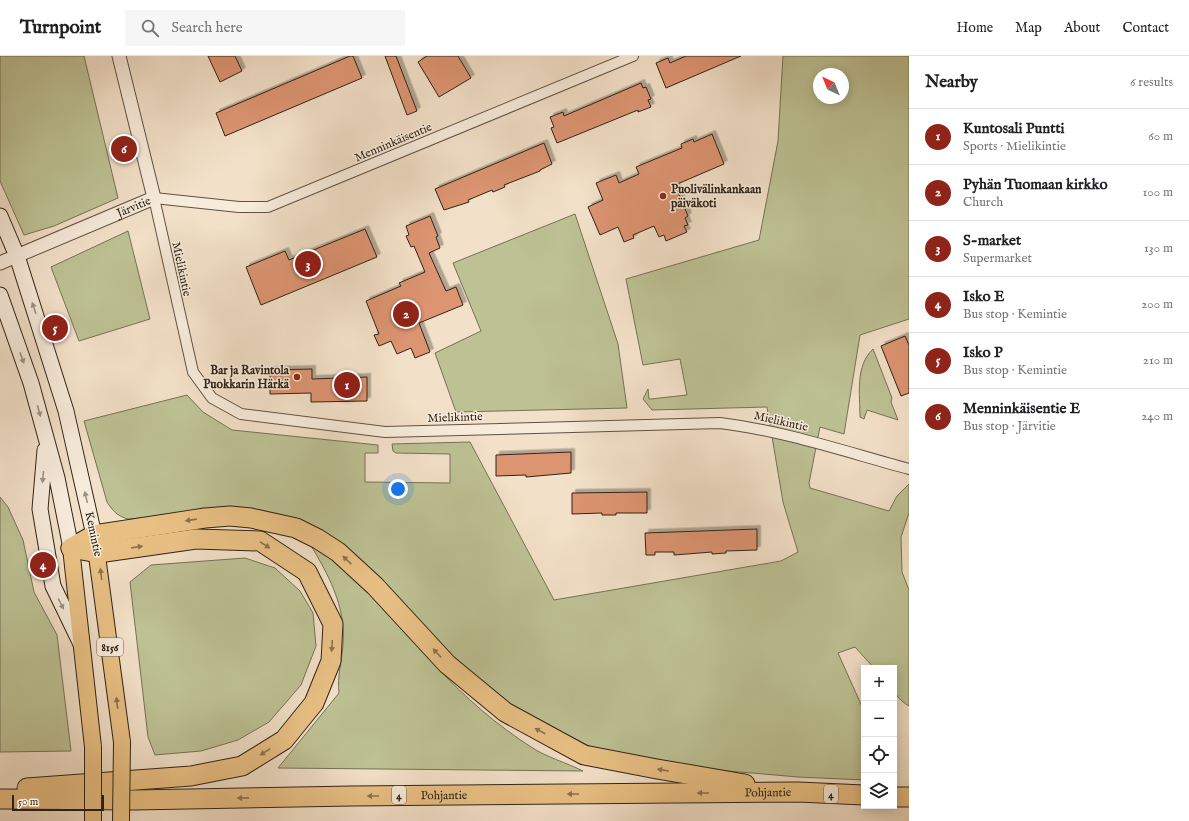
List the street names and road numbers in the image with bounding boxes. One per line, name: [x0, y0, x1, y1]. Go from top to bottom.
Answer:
street label: Menninkäisentie: [352, 119, 435, 166]
street label: Järvitie: [113, 193, 154, 223]
street label: Mielikintie: [168, 241, 195, 298]
street label: Mielikintie: [752, 408, 810, 435]
street label: Mielikintie: [427, 409, 483, 426]
street label: Kemintie: [81, 510, 106, 559]
road number: 8156: [97, 638, 123, 656]
street label: Pohjantie: [745, 785, 792, 800]
road number: 4: [824, 785, 838, 803]
road number: 4: [392, 786, 406, 804]
street label: Pohjantie: [421, 788, 468, 803]

